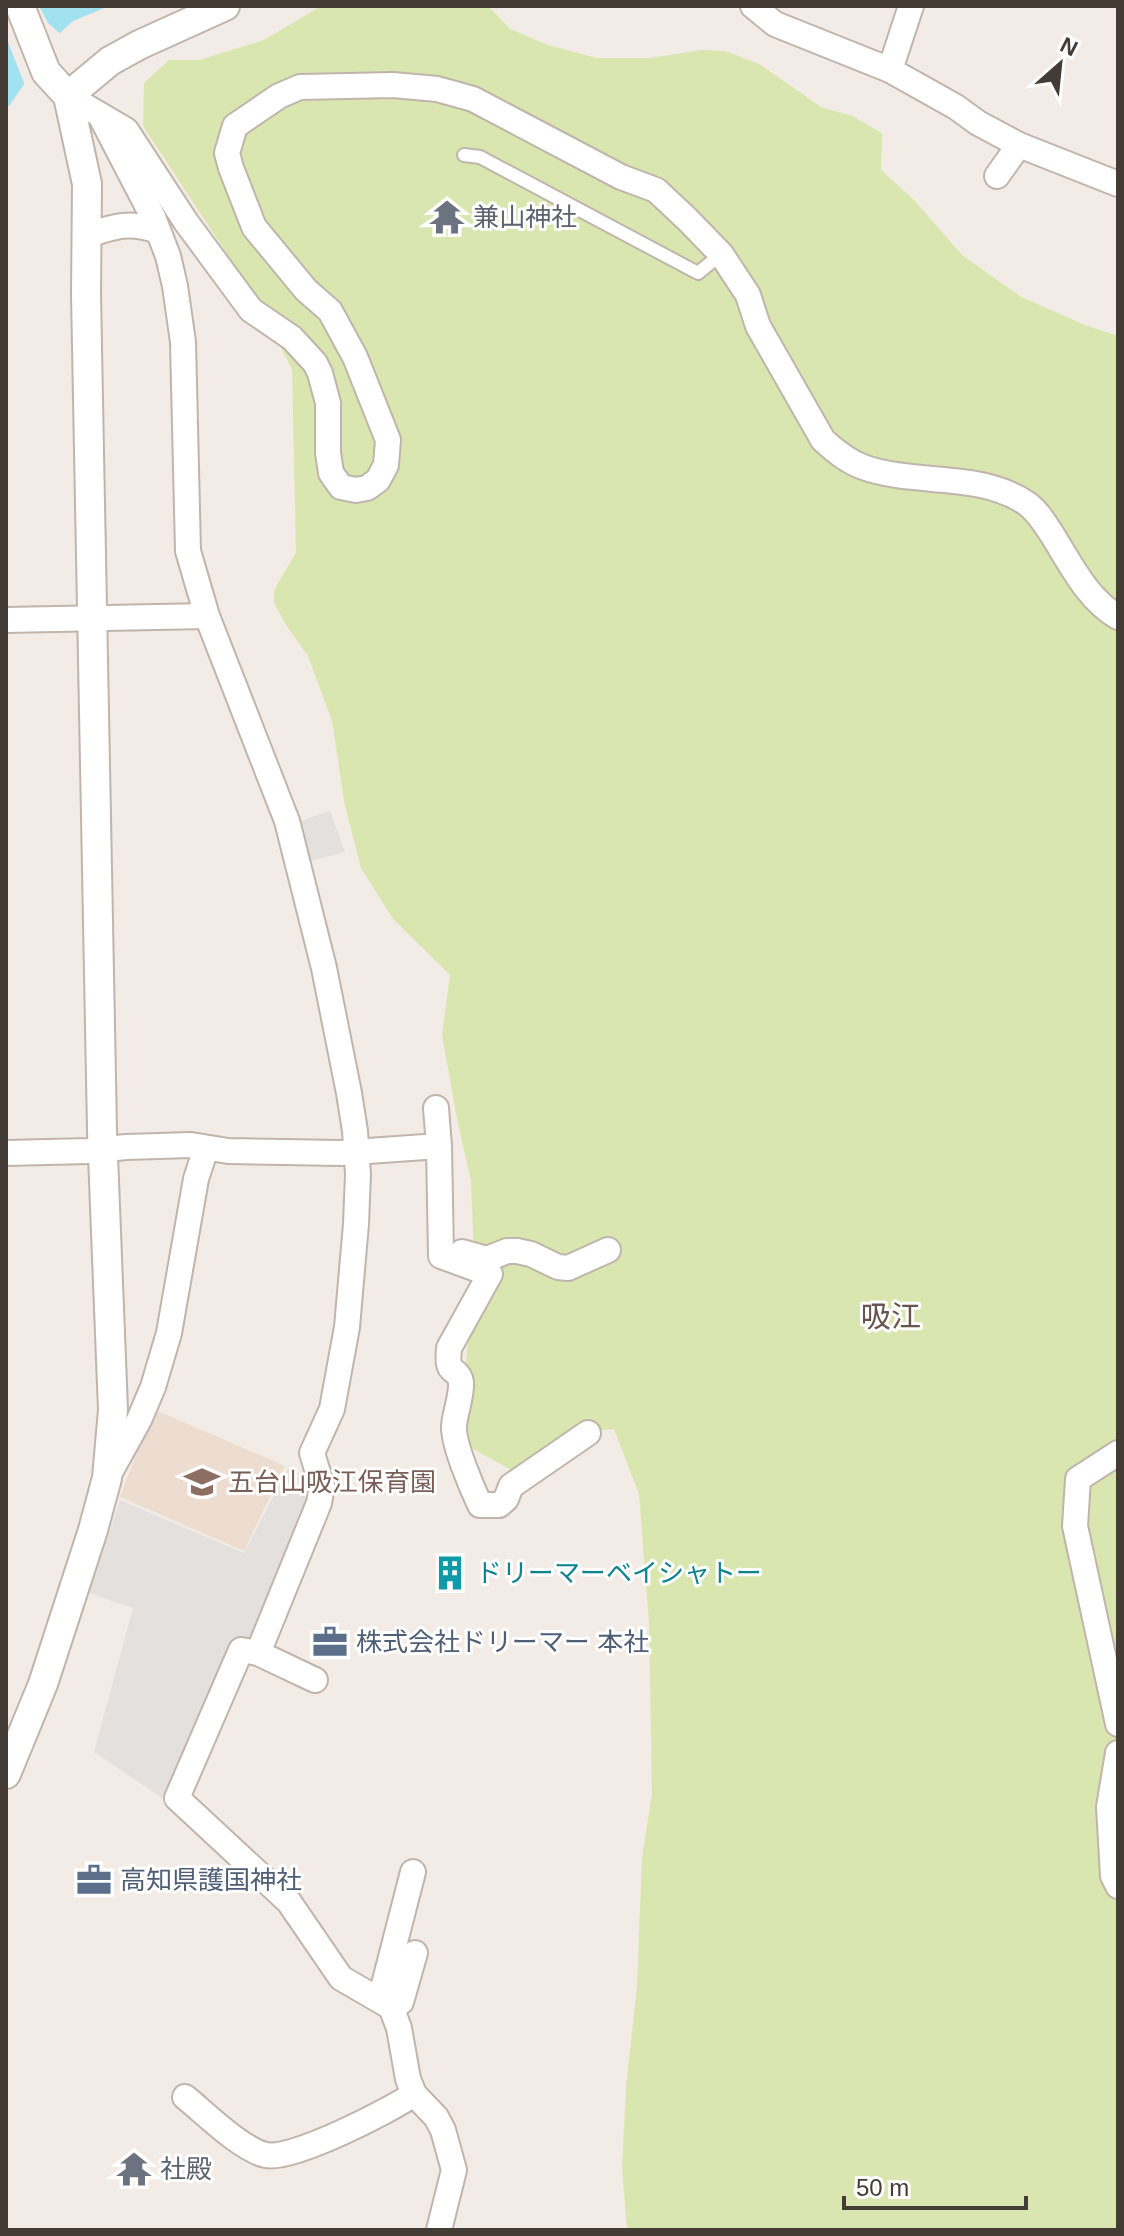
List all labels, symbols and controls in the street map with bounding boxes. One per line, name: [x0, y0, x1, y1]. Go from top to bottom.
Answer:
north arrow: [1020, 24, 1100, 104]
text: N: [1056, 32, 1082, 61]
temple icon: 兼山神社: [428, 198, 466, 236]
place label: 兼山神社: [473, 202, 577, 232]
district label: 吸江: [861, 1300, 921, 1333]
school or university icon: 五台山吸江保育園: [183, 1463, 221, 1501]
place label: 五台山吸江保育園: [228, 1467, 436, 1497]
building icon: ドリーマーベイシャトー: [431, 1554, 469, 1592]
place label: ドリーマーベイシャトー: [476, 1558, 762, 1588]
office icon: 株式会社ドリーマー 本社: [311, 1623, 349, 1661]
place label: 株式会社ドリーマー 本社: [356, 1627, 649, 1657]
office icon: 高知県護国神社: [75, 1861, 113, 1899]
place label: 高知県護国神社: [120, 1865, 302, 1895]
temple icon: 社殿: [115, 2150, 153, 2188]
place label: 社殿: [160, 2154, 212, 2184]
scale bar: [844, 2160, 1026, 2210]
text: 50 m: [856, 2174, 909, 2201]

